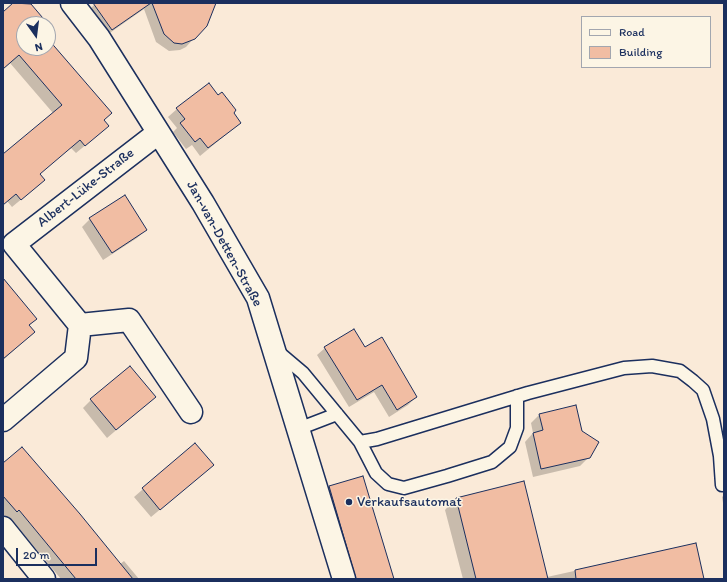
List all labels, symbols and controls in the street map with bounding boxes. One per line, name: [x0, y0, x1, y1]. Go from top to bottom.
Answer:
north arrow: [16, 16, 56, 56]
legend: [581, 16, 711, 68]
text: Road: [619, 25, 645, 39]
text: N: [34, 40, 44, 54]
text: Building: [619, 45, 662, 59]
street label: Albert-Lüke-Straße: [34, 145, 138, 231]
street label: Jan-van-Detten-Straße: [182, 178, 266, 310]
place label: Verkaufsautomat: [357, 494, 462, 510]
marker: Verkaufsautomat: [344, 497, 354, 507]
scale bar: [18, 540, 99, 566]
text: 20 m: [23, 548, 50, 562]

